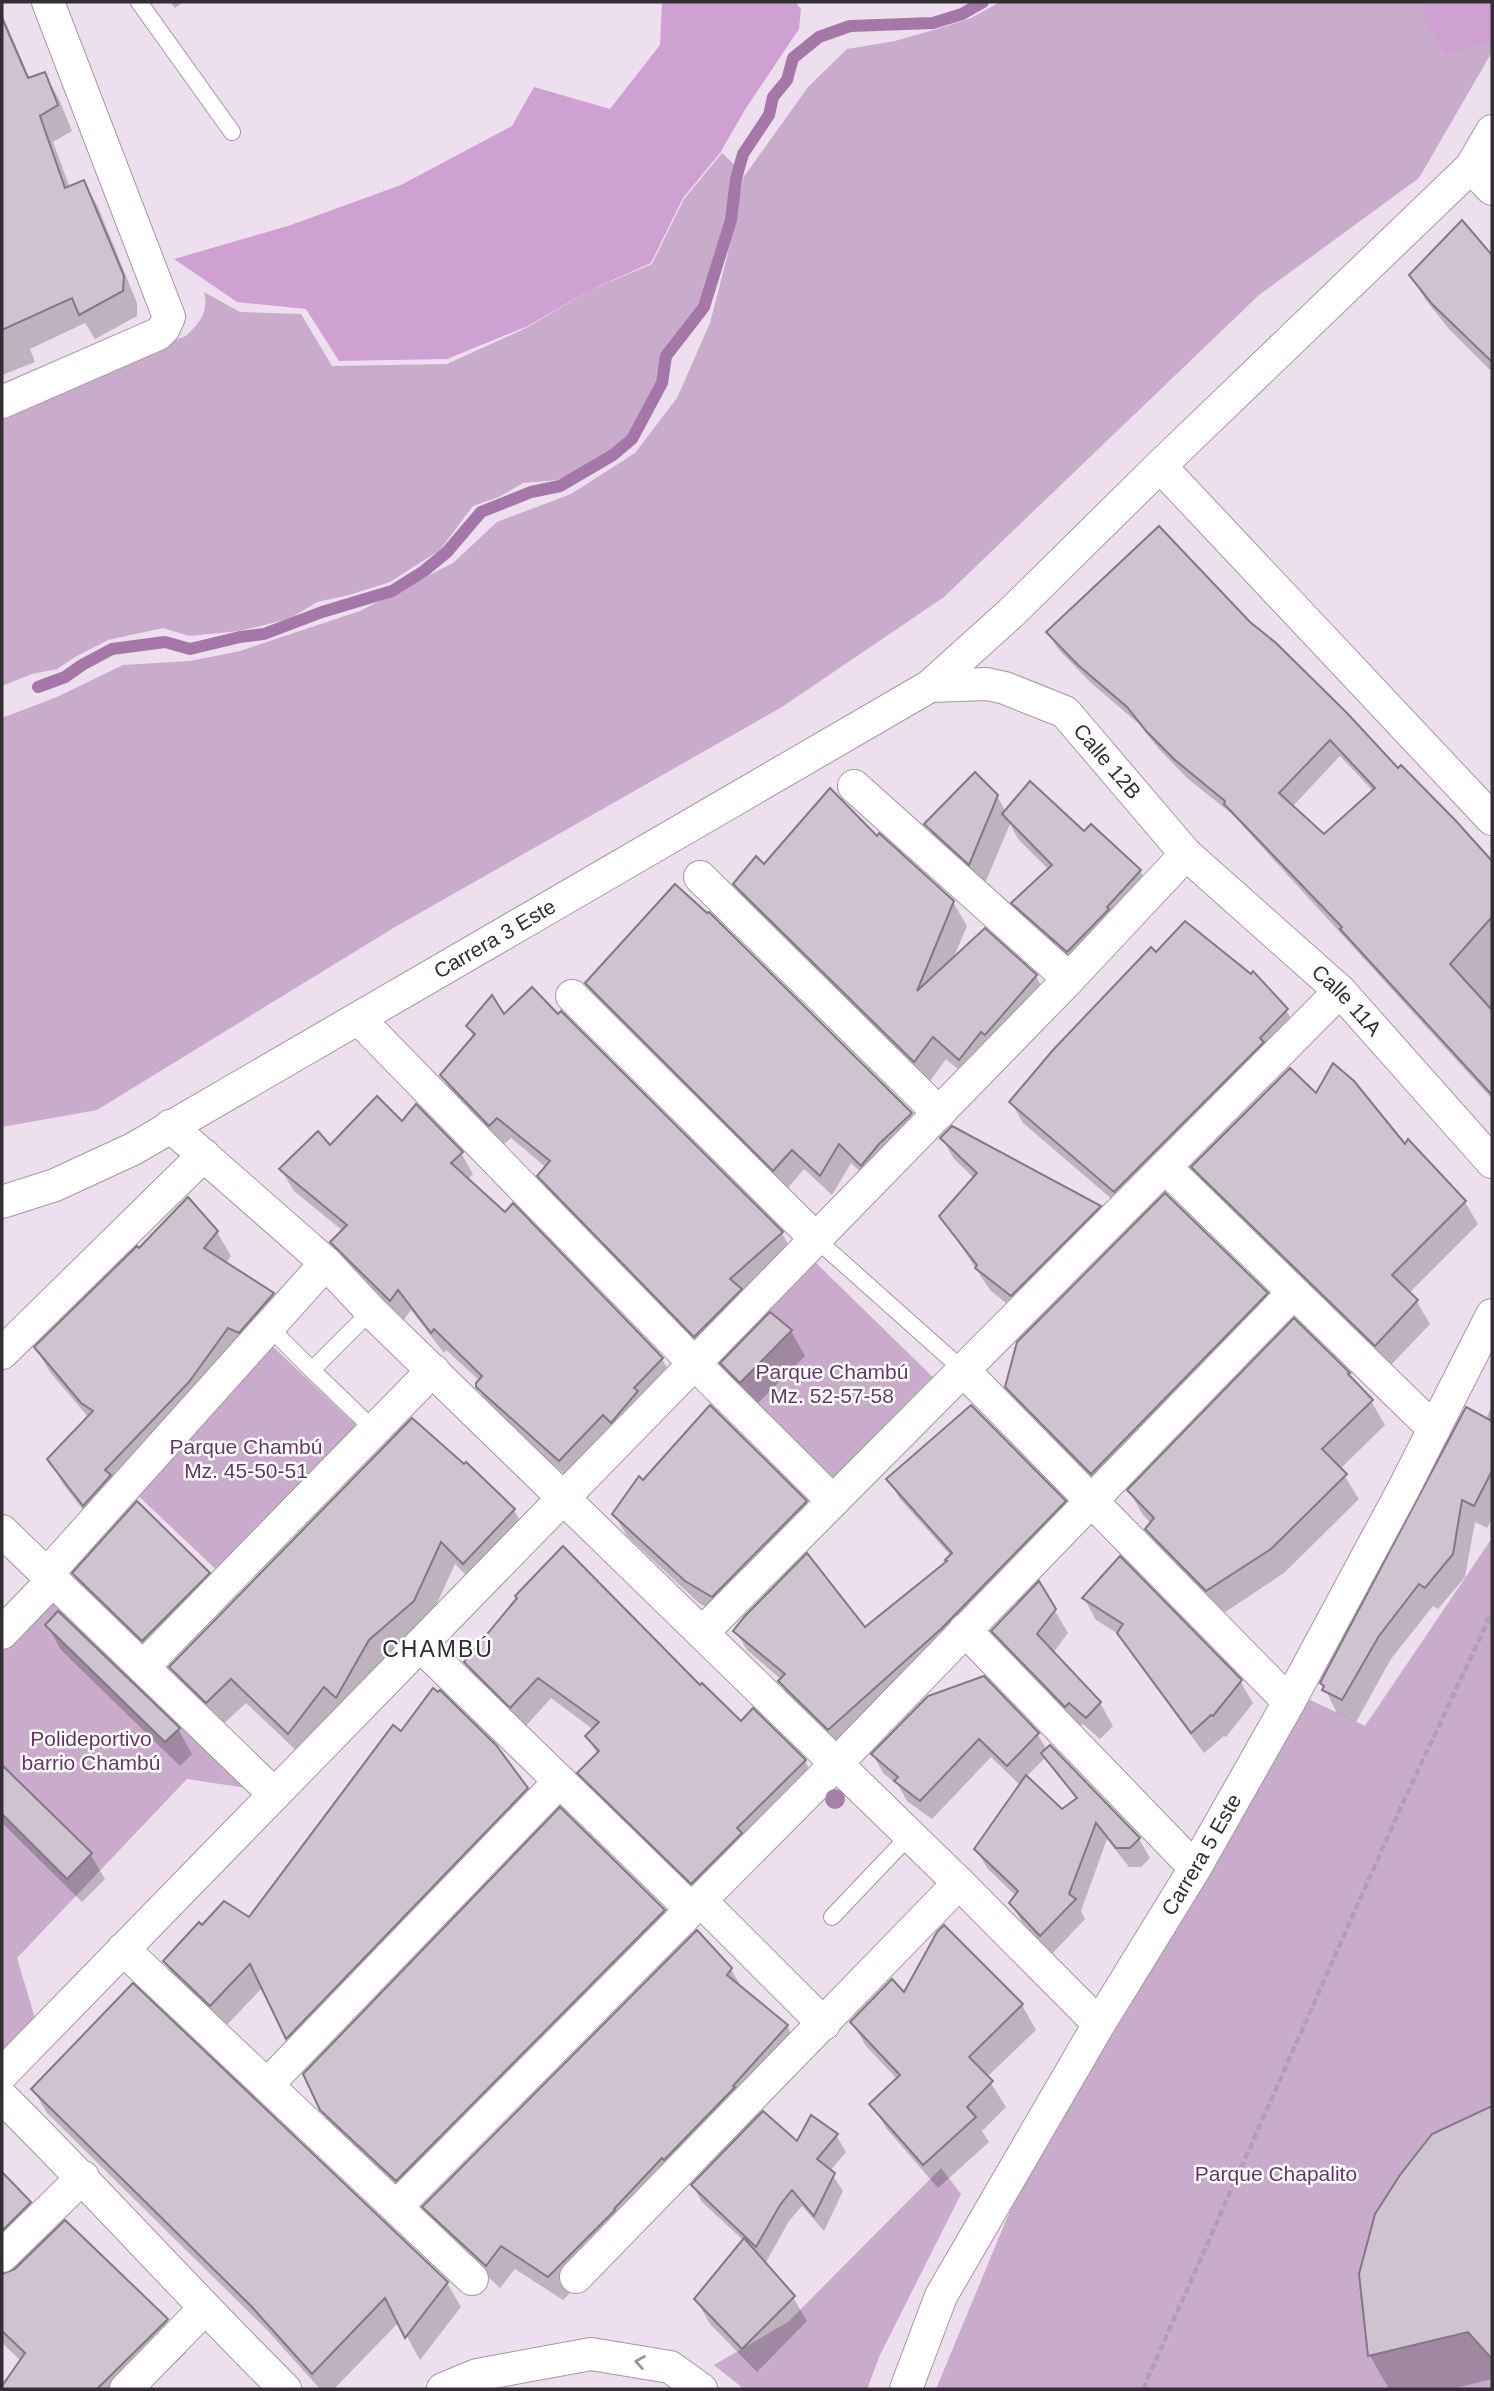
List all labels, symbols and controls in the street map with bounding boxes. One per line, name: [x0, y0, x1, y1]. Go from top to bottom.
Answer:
street label: Calle 12B: [1069, 719, 1146, 803]
street label: Carrera 3 Este: [430, 894, 559, 983]
street label: Calle 11A: [1308, 960, 1386, 1040]
park label: Parque Chambú Mz. 52-57-58: [756, 1360, 908, 1407]
park label: Parque Chambú Mz. 45-50-51: [170, 1435, 322, 1482]
district label: CHAMBÚ: [382, 1636, 494, 1662]
park label: Polideportivo barrio Chambú: [22, 1727, 160, 1774]
street label: Carrera 5 Este: [1157, 1790, 1246, 1919]
park label: Parque Chapalito: [1195, 2162, 1357, 2185]
one-way arrow: [634, 2356, 646, 2371]

